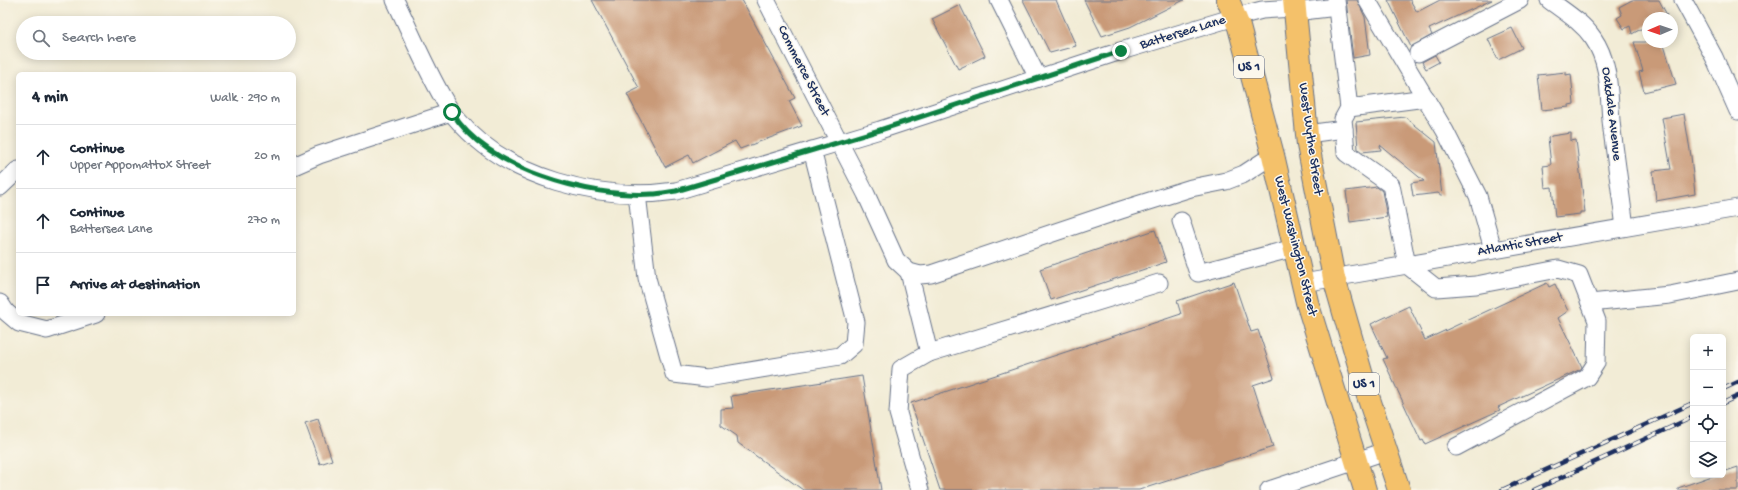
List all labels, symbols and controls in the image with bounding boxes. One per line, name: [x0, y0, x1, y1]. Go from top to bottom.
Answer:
street label: Battersea Lane: [1137, 12, 1229, 54]
north arrow: [1642, 12, 1678, 48]
search box: [16, 16, 296, 60]
street label: Commerce Street: [773, 23, 834, 120]
icon: search: [30, 27, 52, 49]
text: Search here: [62, 29, 136, 47]
route end: [1112, 42, 1130, 60]
road number: US 1: [1234, 56, 1264, 78]
street label: Oakdale Avenue: [1597, 66, 1625, 163]
street label: West Wythe Street: [1294, 82, 1326, 198]
text: 4 min: [32, 88, 68, 108]
text: Walk · 290 m: [210, 91, 280, 106]
route start: [443, 103, 461, 121]
text: Continue: [70, 140, 124, 158]
icon: ahead: [32, 146, 54, 168]
text: 20 m: [254, 149, 280, 164]
text: Upper Appomattox Street: [70, 158, 210, 173]
street label: West Washington Street: [1269, 174, 1321, 319]
text: Continue: [70, 204, 124, 222]
icon: ahead: [32, 210, 54, 232]
text: 270 m: [247, 213, 280, 228]
text: Battersea Lane: [70, 222, 152, 237]
street label: Atlantic Street: [1476, 229, 1565, 261]
icon: arrive: [32, 274, 54, 296]
text: Arrive at destination: [70, 276, 200, 294]
map controls: [1690, 334, 1726, 478]
button: +: [1690, 334, 1726, 370]
button: −: [1690, 370, 1726, 406]
road number: US 1: [1349, 373, 1379, 395]
button: locate: [1690, 406, 1726, 442]
button: layers: [1690, 442, 1726, 478]

